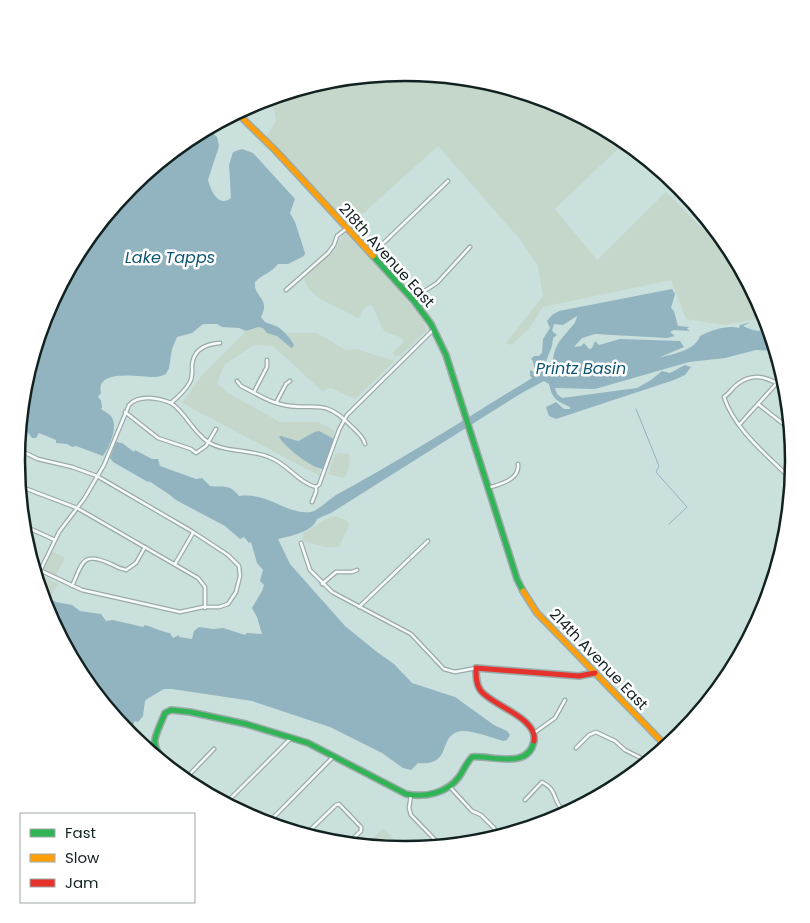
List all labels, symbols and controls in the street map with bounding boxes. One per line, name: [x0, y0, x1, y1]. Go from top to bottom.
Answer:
street label: 218th Avenue East: [335, 198, 439, 312]
water label: Lake Tapps: [125, 246, 215, 269]
water label: Printz Basin: [536, 357, 626, 380]
street label: 214th Avenue East: [545, 604, 653, 714]
legend: [20, 813, 195, 903]
text: Fast: [65, 822, 96, 843]
text: Slow: [65, 847, 100, 868]
text: Jam: [65, 872, 99, 893]

